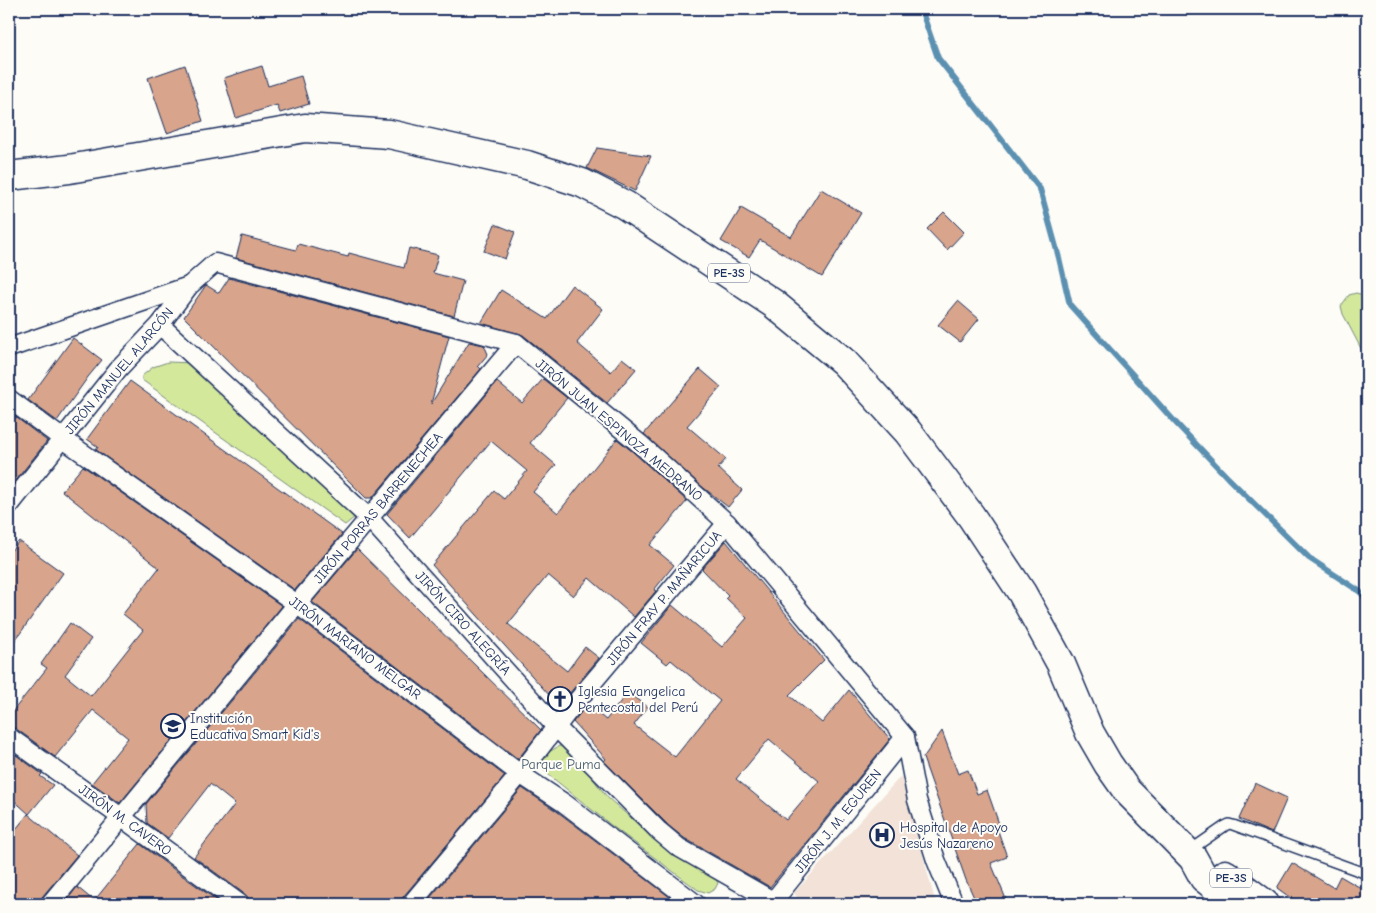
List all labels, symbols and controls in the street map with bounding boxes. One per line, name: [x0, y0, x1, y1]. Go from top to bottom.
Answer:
road number: PE-3S: [708, 264, 750, 282]
street label: JIRÓN MANUEL ALARCÓN: [61, 304, 177, 438]
street label: JIRÓN JUAN ESPINOZA MEDRANO: [532, 355, 706, 505]
street label: JIRÓN PORRAS BARRENECHEA: [310, 429, 446, 587]
street label: JIRÓN FRAY P. MAÑARICUA: [603, 527, 725, 669]
street label: JIRÓN CIRO ALEGRÍA: [412, 567, 514, 679]
street label: JIRÓN MARIANO MELGAR: [286, 593, 424, 703]
place label: Iglesia Evangelica Pentecostal del Perú: [578, 683, 698, 716]
church icon: Iglesia Evangelica Pentecostal del Perú: [547, 686, 573, 712]
place label: Institución Educativa Smart Kid's: [190, 710, 320, 743]
school or university icon: Institución Educativa Smart Kid's: [160, 713, 186, 739]
park label: Parque Puma: [521, 756, 601, 773]
street label: JIRÓN J. M. EGUREN: [791, 766, 885, 876]
street label: JIRÓN M. CAVERO: [75, 780, 175, 860]
place label: Hospital de Apoyo Jesús Nazareno: [900, 819, 1008, 852]
hospital icon: Hospital de Apoyo Jesús Nazareno: [869, 822, 895, 848]
road number: PE-3S: [1210, 868, 1252, 888]

